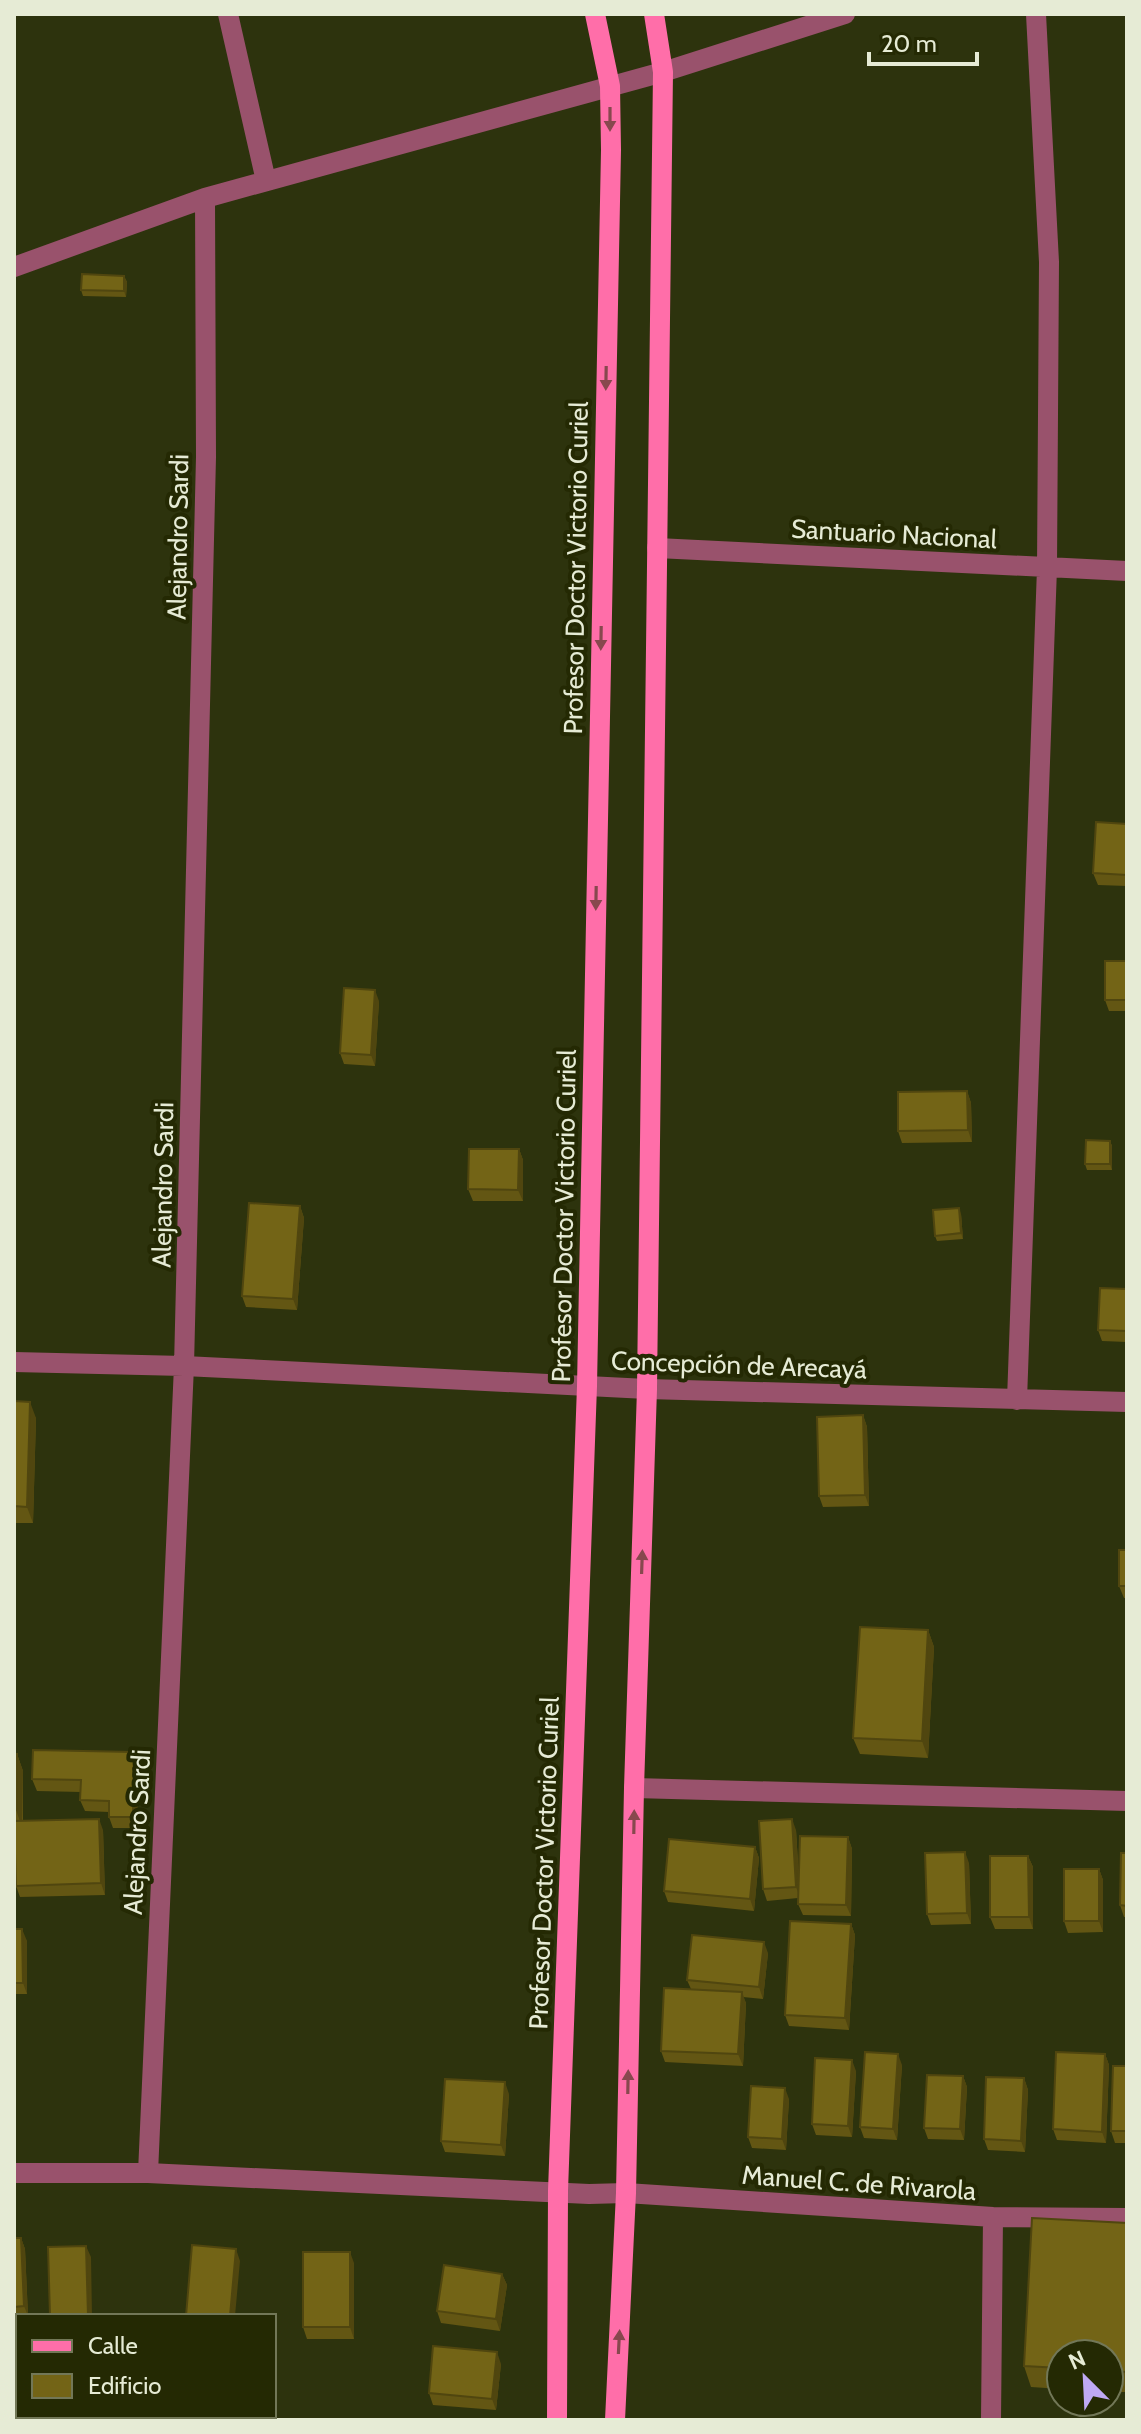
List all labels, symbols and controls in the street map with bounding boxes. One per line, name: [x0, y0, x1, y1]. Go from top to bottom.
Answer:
scale bar: [869, 16, 977, 66]
text: 20 m: [881, 29, 937, 58]
one-way arrow: [604, 107, 616, 132]
one-way arrow: [600, 366, 612, 391]
street label: Profesor Doctor Victorio Curiel: [557, 401, 595, 735]
street label: Alejandro Sardi: [161, 454, 195, 620]
street label: Santuario Nacional: [790, 513, 998, 555]
one-way arrow: [595, 626, 607, 651]
one-way arrow: [590, 886, 602, 911]
street label: Profesor Doctor Victorio Curiel: [545, 1049, 583, 1383]
street label: Alejandro Sardi: [146, 1102, 180, 1268]
street label: Concepción de Arecayá: [611, 1345, 868, 1385]
one-way arrow: [635, 1549, 648, 1574]
street label: Profesor Doctor Victorio Curiel: [522, 1696, 566, 2030]
street label: Alejandro Sardi: [117, 1748, 157, 1916]
one-way arrow: [627, 1809, 640, 1834]
one-way arrow: [622, 2069, 635, 2094]
street label: Manuel C. de Rivarola: [741, 2159, 978, 2207]
legend: [16, 2314, 276, 2418]
one-way arrow: [613, 2329, 626, 2354]
text: Calle: [88, 2331, 138, 2360]
north arrow: [1045, 2338, 1125, 2418]
text: N: [1064, 2345, 1090, 2376]
text: Edificio: [88, 2371, 162, 2400]

